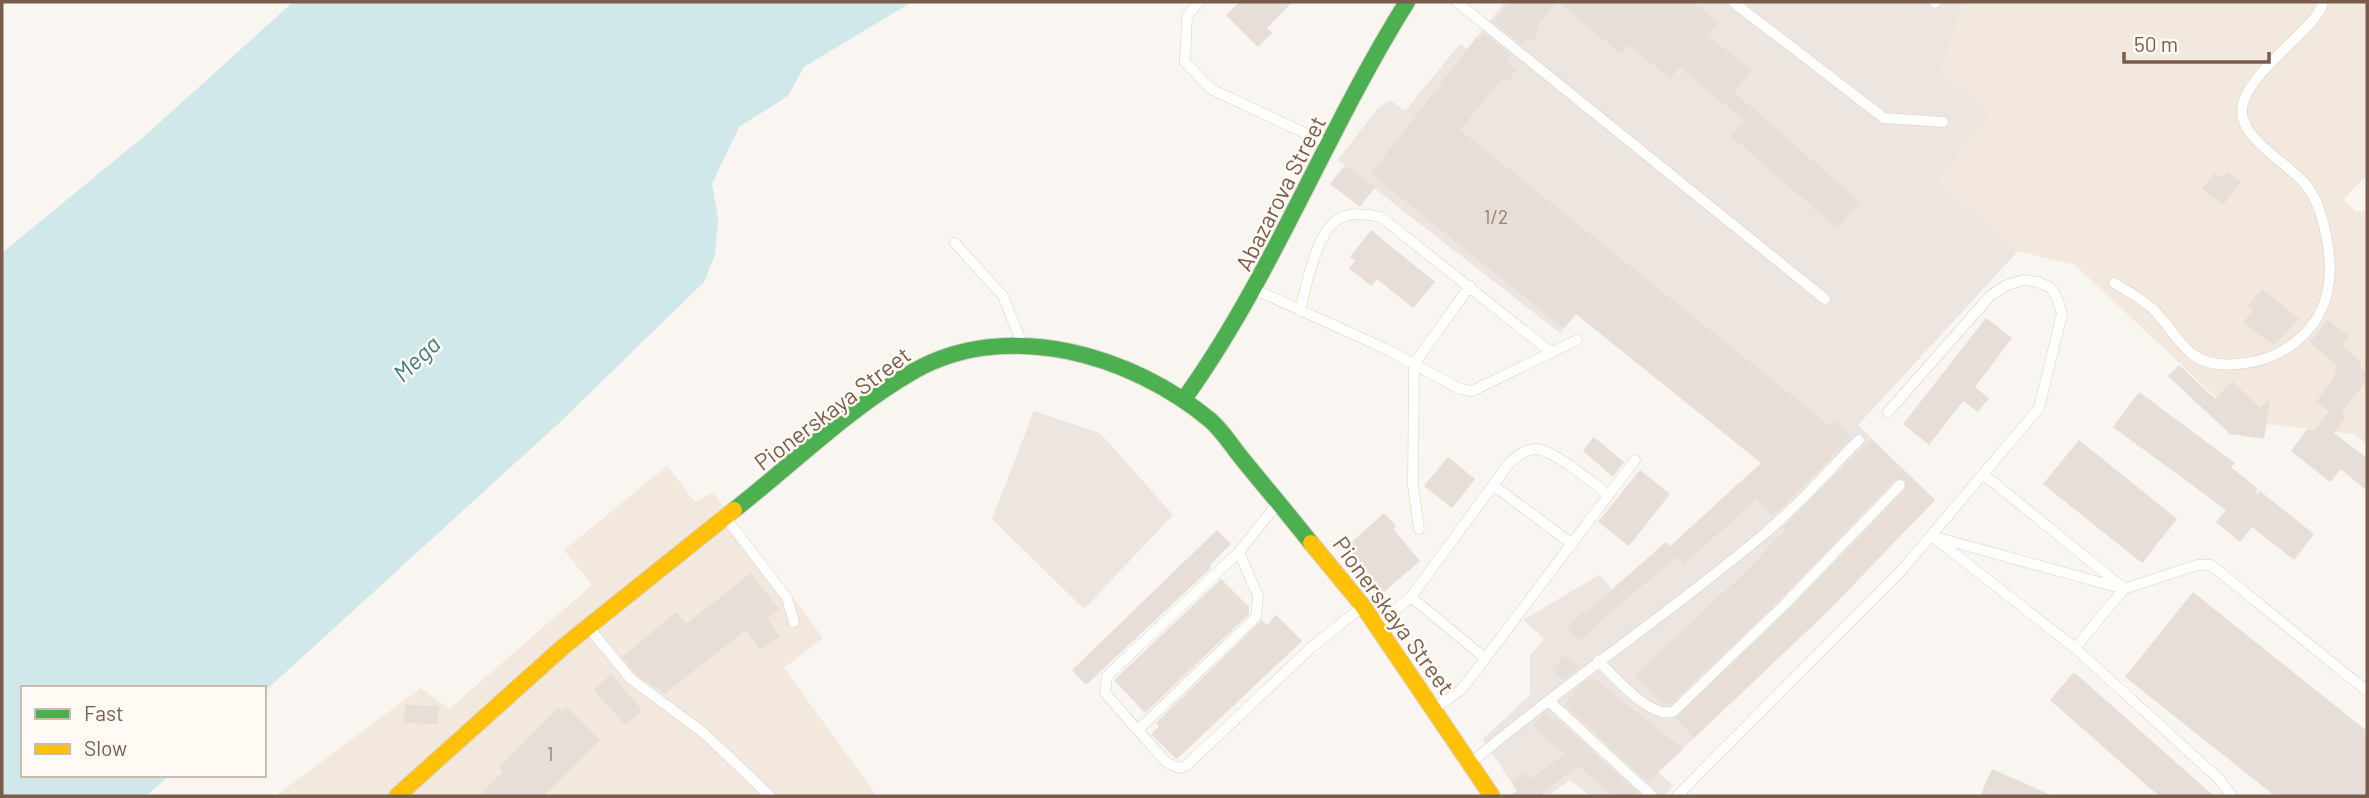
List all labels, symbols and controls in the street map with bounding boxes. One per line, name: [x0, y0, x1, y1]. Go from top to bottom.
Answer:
scale bar: [2124, 21, 2269, 65]
text: 50 m: [2134, 31, 2178, 56]
street label: Abazarova Street: [1229, 111, 1331, 275]
house number: 1/2: [1484, 205, 1508, 228]
water label: Mega: [386, 329, 446, 387]
street label: Pionerskaya Street: [748, 340, 916, 476]
street label: Pionerskaya Street: [1327, 531, 1461, 699]
legend: [21, 686, 266, 777]
text: Fast: [84, 700, 124, 725]
text: Slow: [84, 735, 127, 760]
house number: 1: [547, 742, 553, 765]

